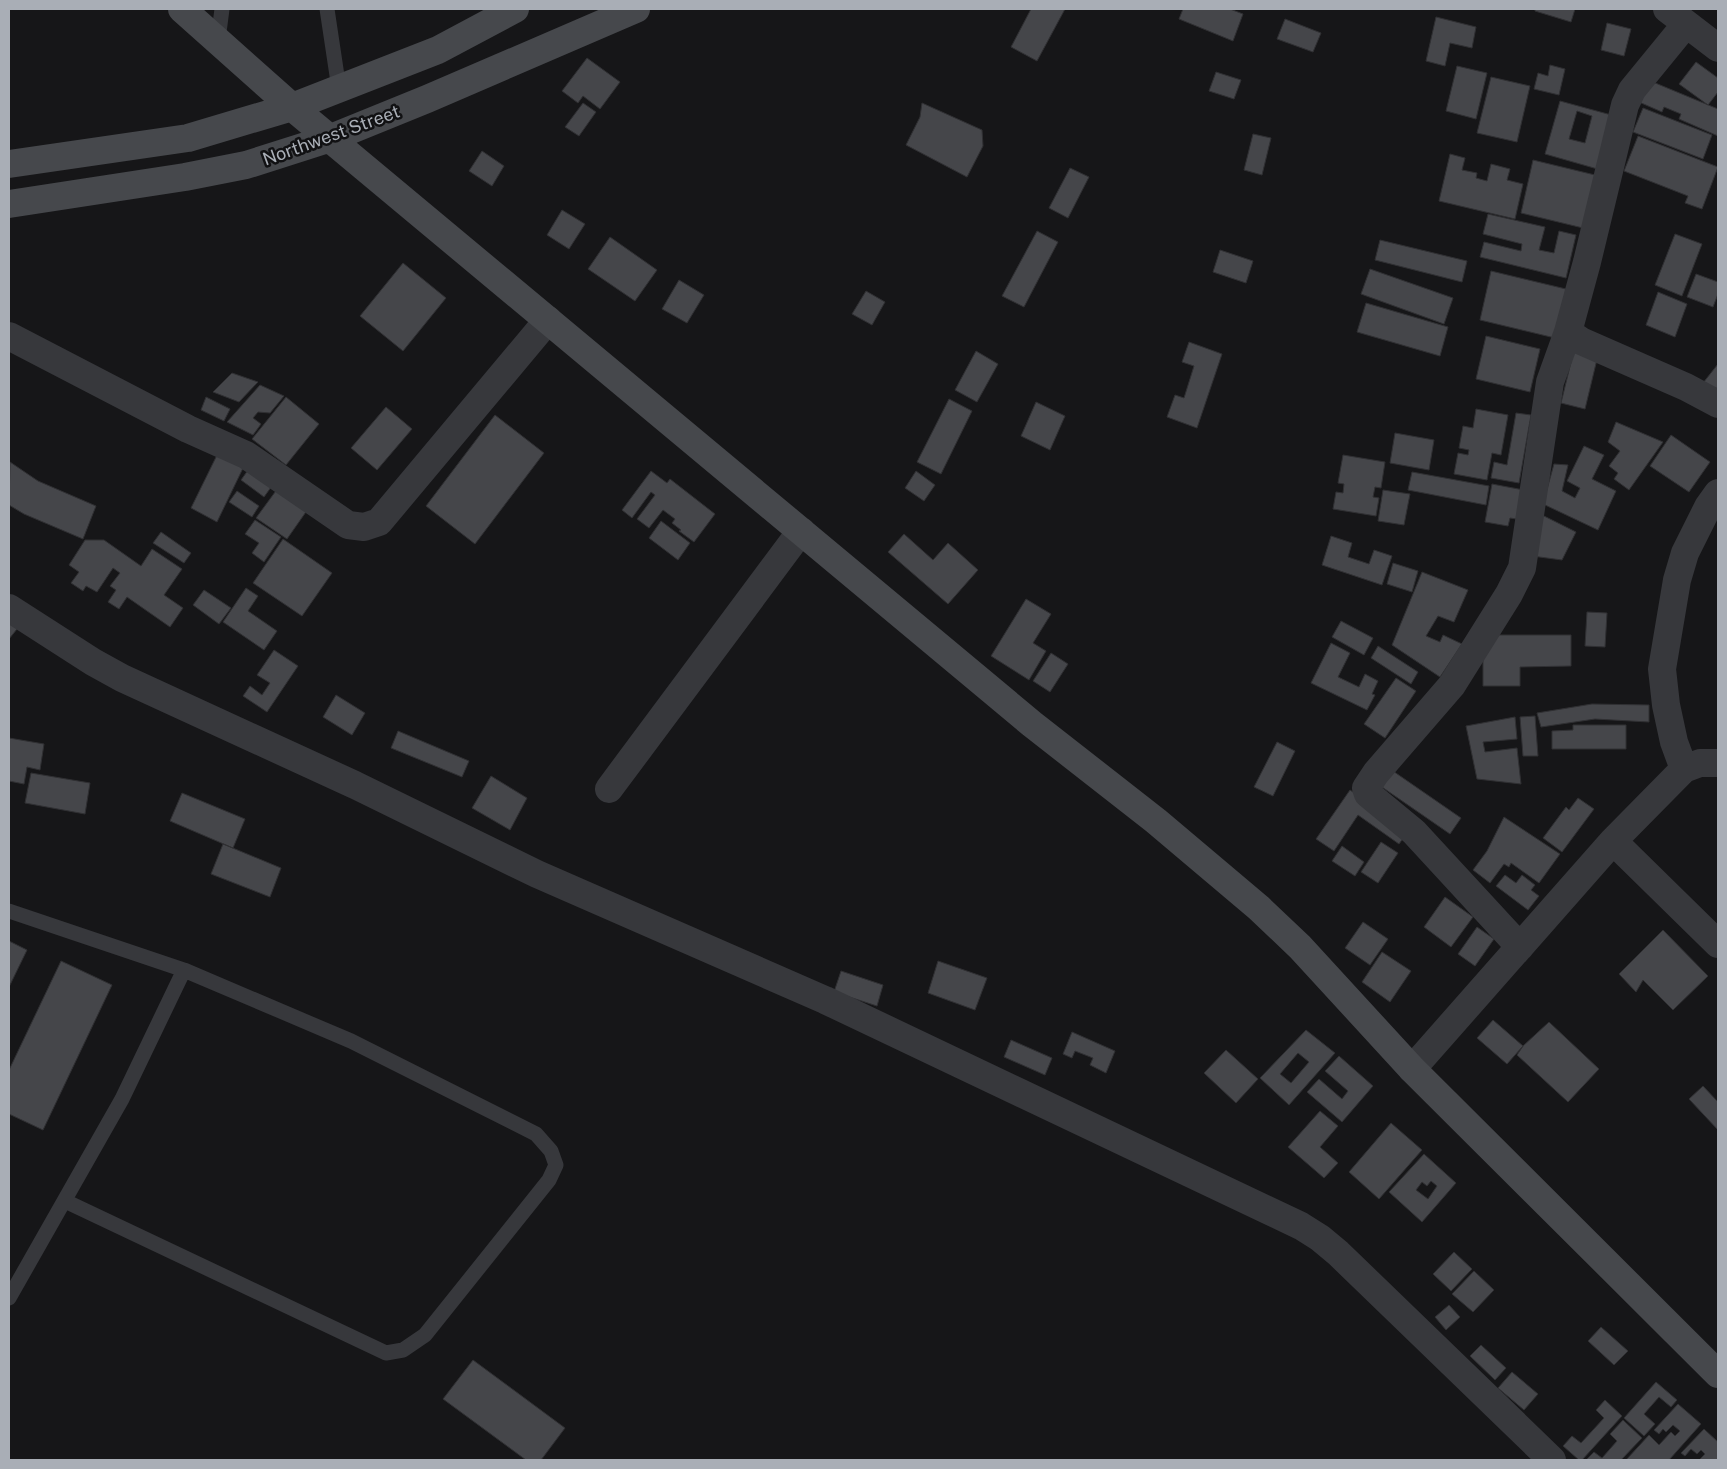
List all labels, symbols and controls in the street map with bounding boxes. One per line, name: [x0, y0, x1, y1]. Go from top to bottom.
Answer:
street label: Northwest Street: [260, 100, 402, 170]

